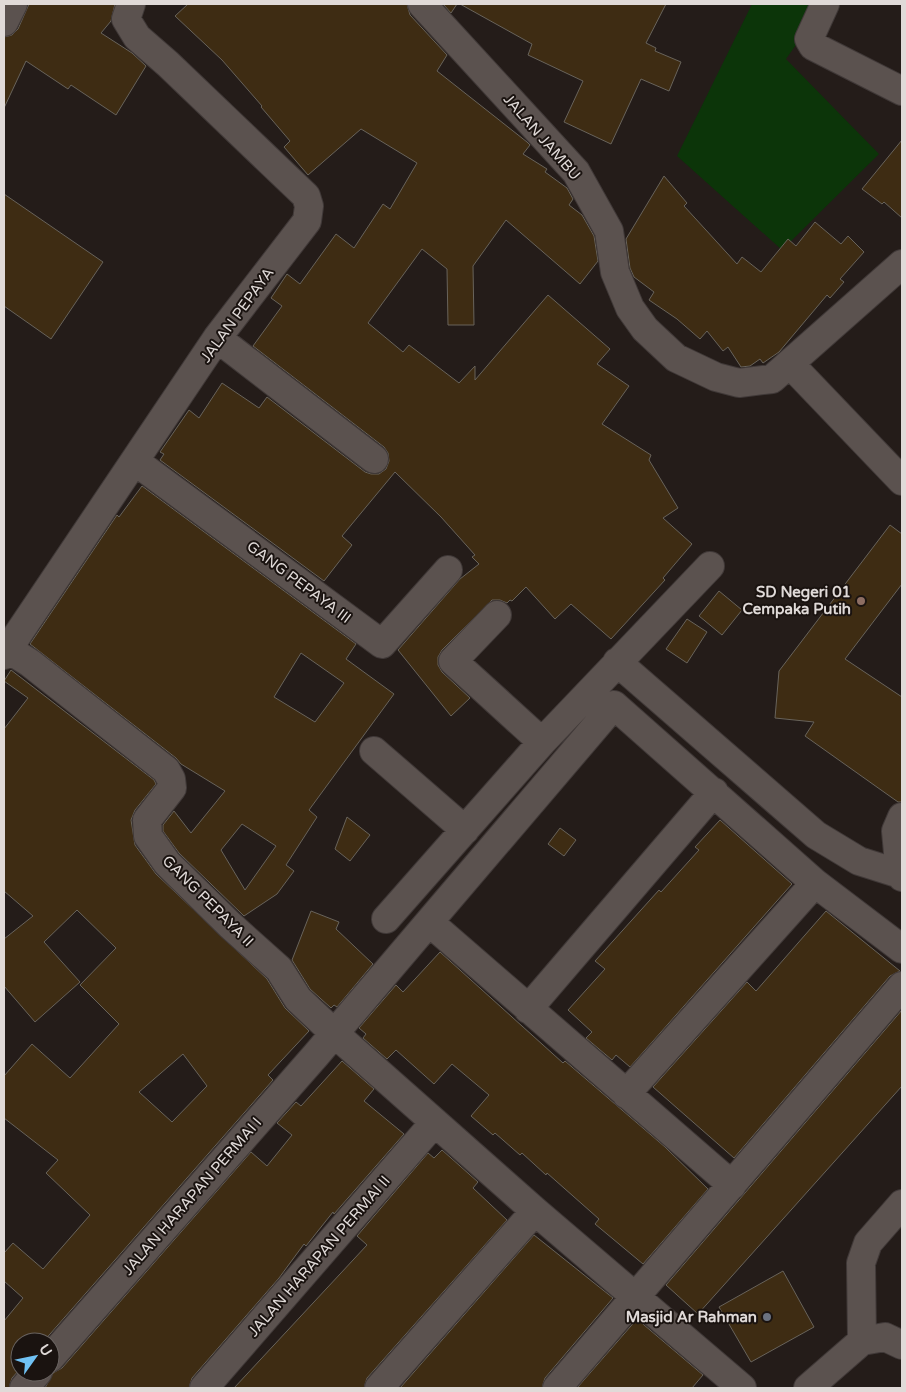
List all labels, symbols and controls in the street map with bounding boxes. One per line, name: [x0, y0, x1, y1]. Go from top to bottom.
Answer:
street label: JALAN JAMBU: [500, 90, 584, 184]
street label: JALAN PEPAYA: [197, 264, 277, 366]
street label: GANG PEPAYA III: [243, 537, 355, 627]
place label: SD Negeri 01 Cempaka Putih: [743, 583, 851, 619]
marker: SD Negeri 01 Cempaka Putih: [855, 595, 867, 607]
street label: GANG PEPAYA II: [159, 852, 257, 950]
street label: JALAN HARAPAN PERMAI I: [119, 1113, 265, 1279]
street label: JALAN HARAPAN PERMAI II: [244, 1172, 394, 1340]
place label: Masjid Ar Rahman: [626, 1308, 757, 1327]
marker: Masjid Ar Rahman: [761, 1311, 773, 1323]
north arrow: [10, 1332, 60, 1382]
text: U: [35, 1341, 56, 1359]

